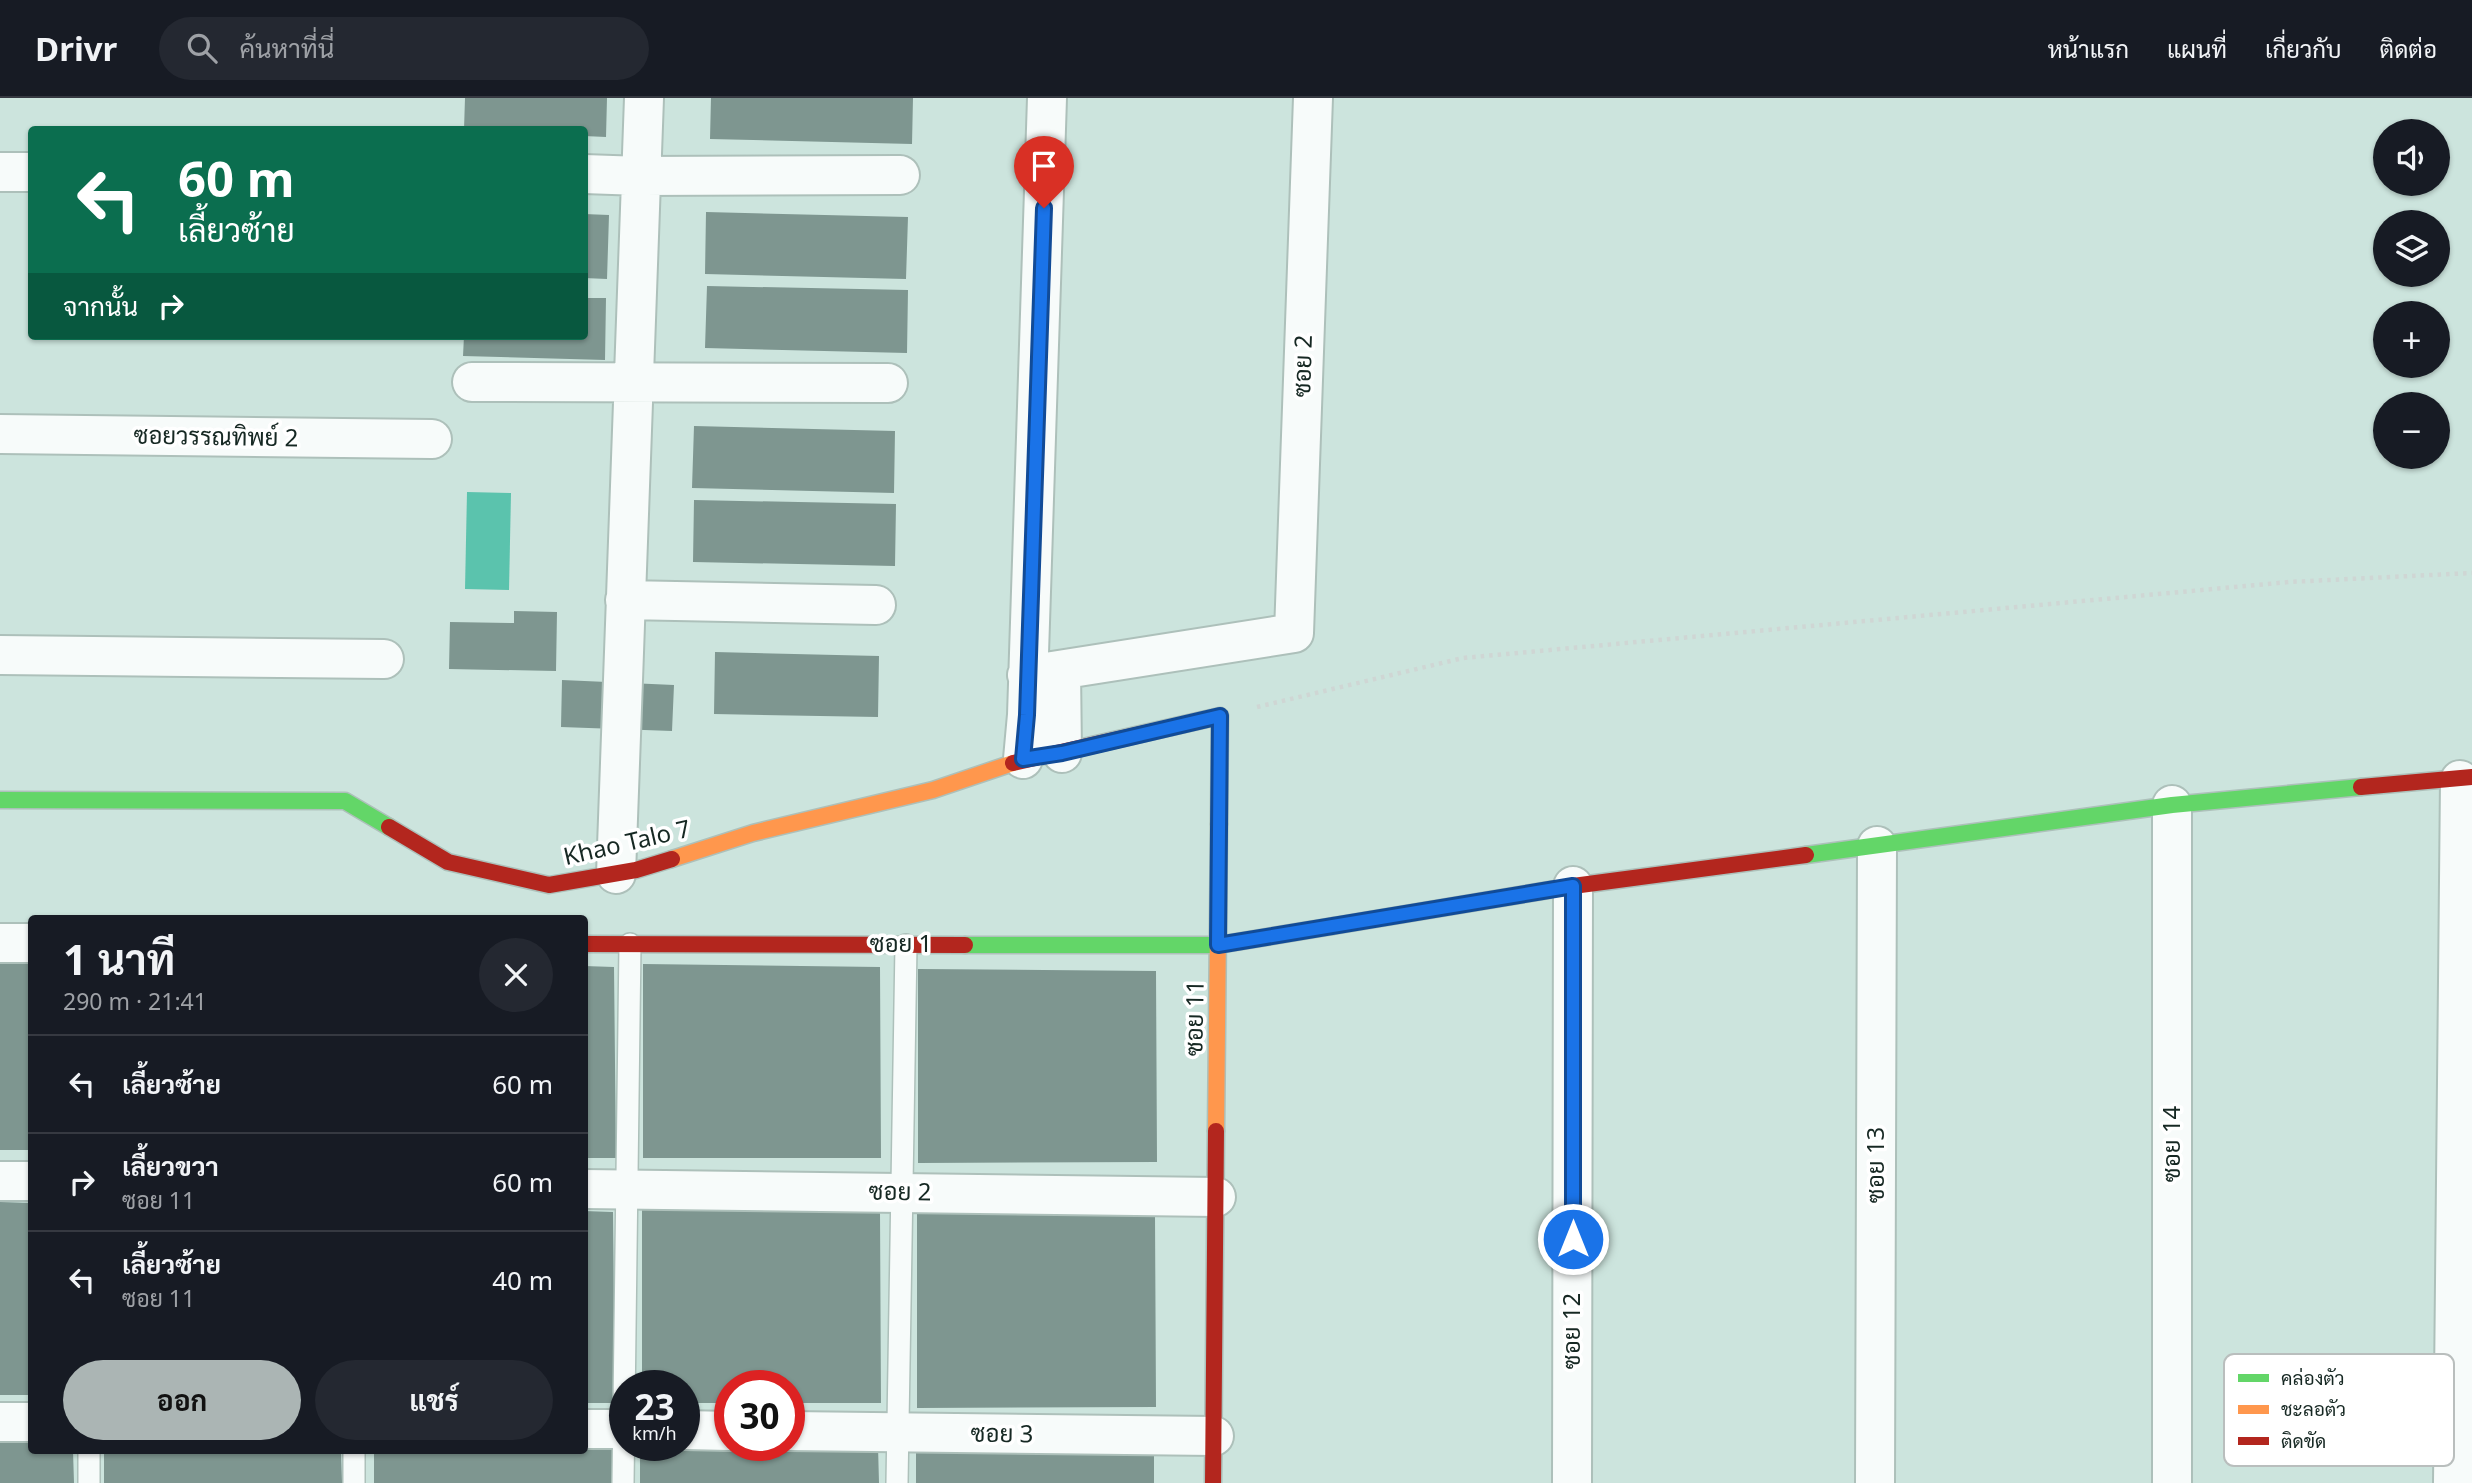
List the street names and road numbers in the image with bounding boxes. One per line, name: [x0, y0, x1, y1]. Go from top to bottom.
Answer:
street label: ซอย 2: [1284, 334, 1319, 398]
street label: ซอยวรรณทิพย์ 2: [133, 418, 299, 453]
street label: Khao Talo 7: [560, 811, 693, 872]
street label: ซอย 1: [870, 926, 932, 959]
street label: ซอย 11: [1176, 980, 1211, 1056]
street label: ซอย 14: [2154, 1106, 2187, 1182]
street label: ซอย 13: [1858, 1127, 1891, 1203]
street label: ซอย 2: [868, 1173, 932, 1208]
street label: ซอย 12: [1554, 1293, 1587, 1369]
street label: ซอย 3: [970, 1415, 1034, 1450]

